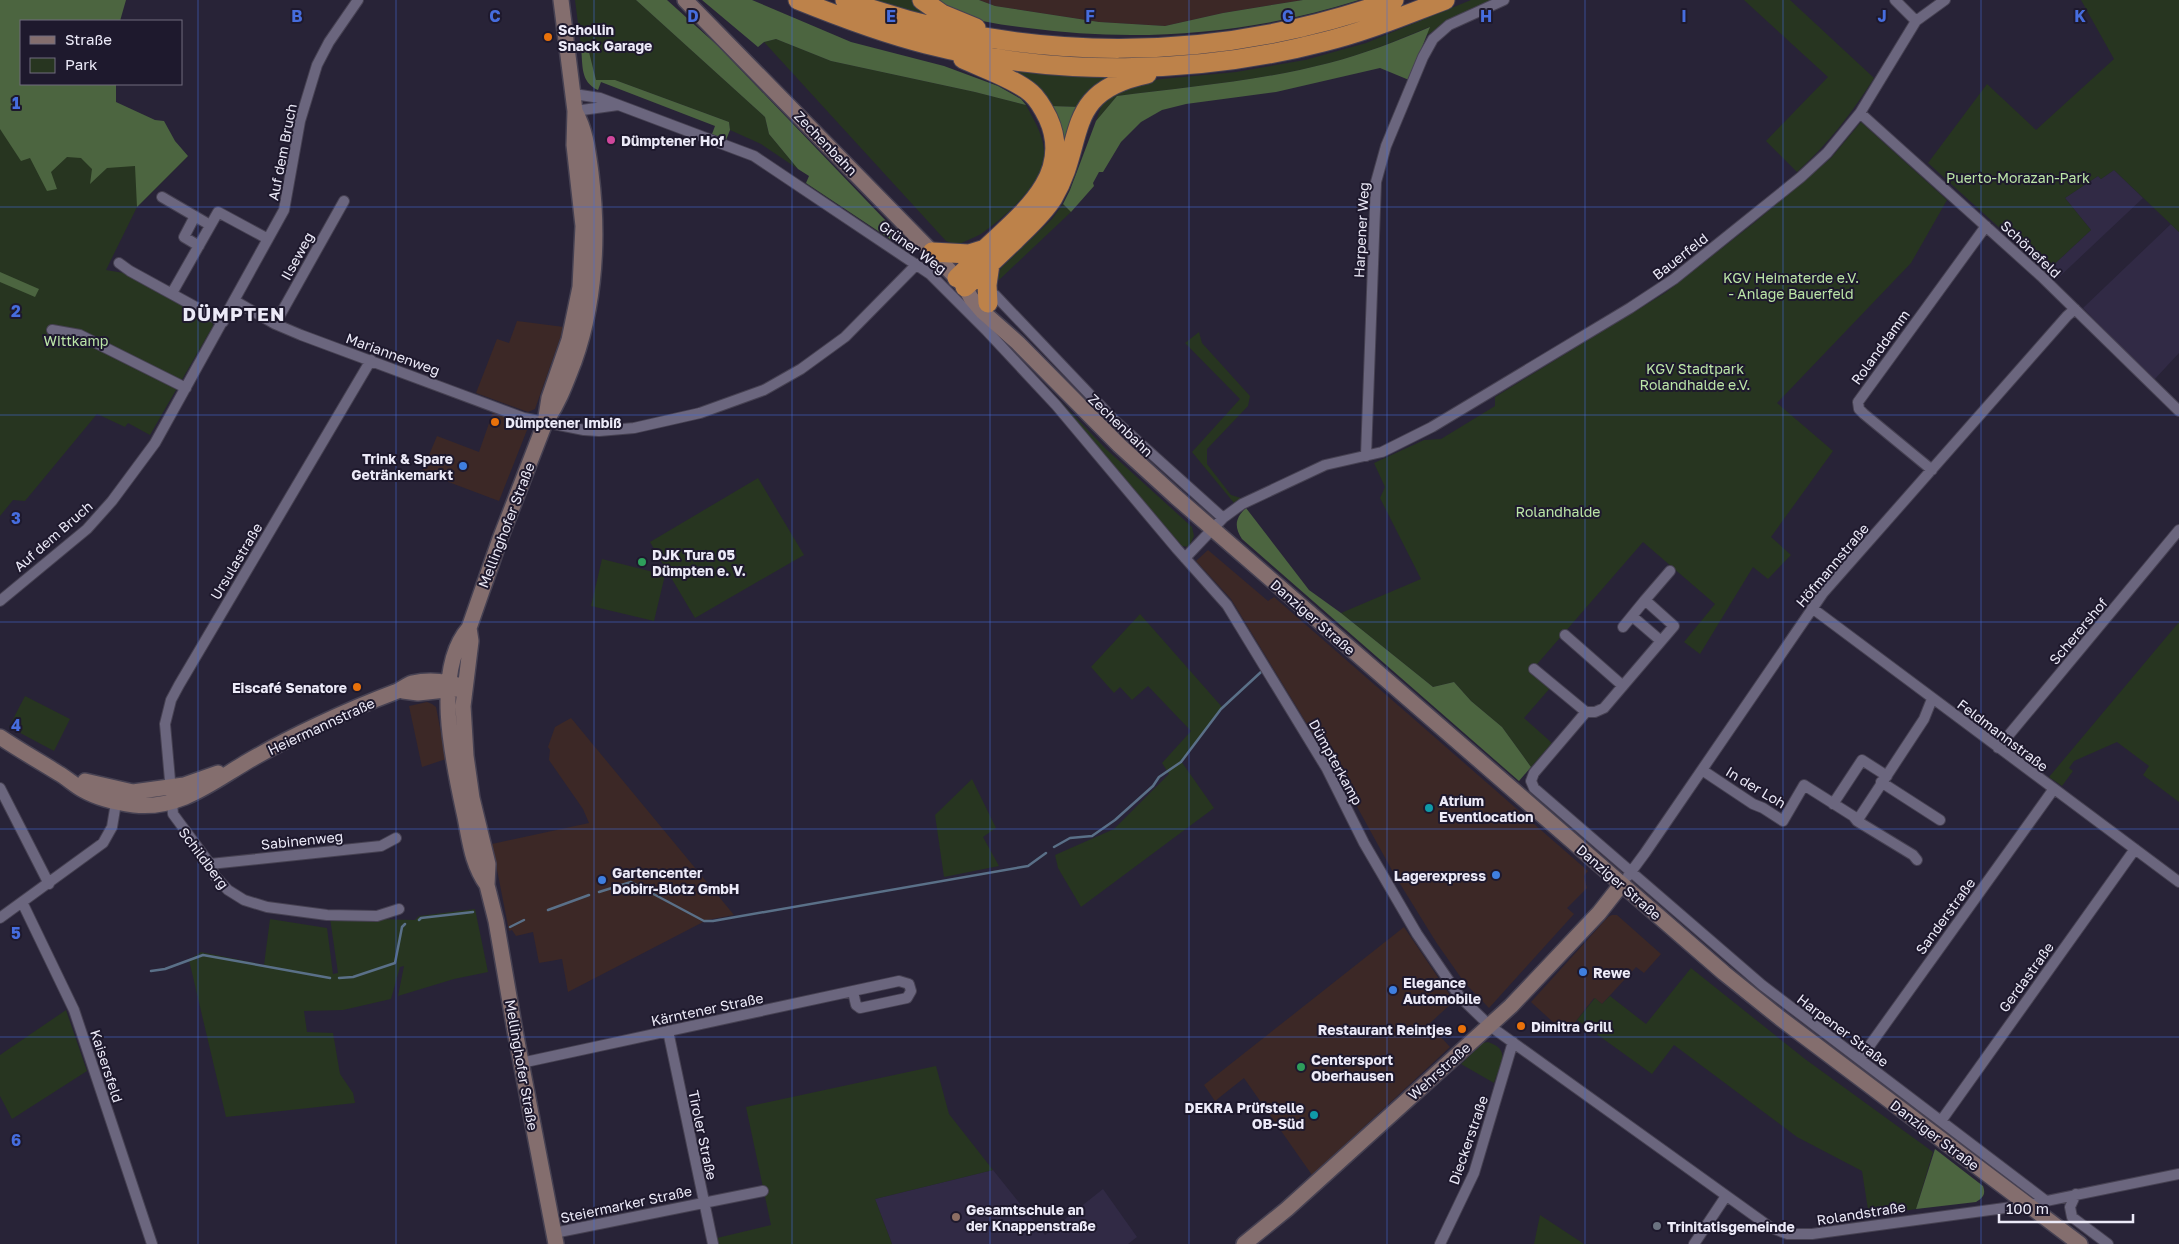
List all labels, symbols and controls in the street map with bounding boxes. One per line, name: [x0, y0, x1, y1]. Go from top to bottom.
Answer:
text: B: [291, 6, 303, 26]
text: C: [489, 6, 501, 26]
text: D: [687, 6, 699, 26]
text: E: [886, 6, 896, 26]
text: F: [1085, 6, 1095, 26]
text: G: [1282, 6, 1294, 26]
text: H: [1480, 6, 1492, 26]
text: I: [1681, 6, 1687, 26]
text: J: [1877, 6, 1887, 26]
text: K: [2074, 6, 2086, 26]
legend: [20, 20, 182, 85]
place label: Schollin Snack Garage: [558, 21, 652, 54]
text: Straße: [65, 30, 112, 48]
marker: Schollin Snack Garage: [542, 31, 554, 43]
text: Park: [65, 55, 98, 73]
text: 1: [12, 93, 20, 113]
street label: Auf dem Bruch: [264, 102, 300, 202]
street label: Zechenbahn: [791, 107, 861, 179]
place label: Dümptener Hof: [621, 132, 725, 149]
marker: Dümptener Hof: [605, 134, 617, 146]
park label: Puerto-Morazan-Park: [1946, 169, 2090, 186]
street label: Harpener Weg: [1350, 182, 1372, 278]
street label: Grüner Weg: [876, 217, 950, 277]
street label: Schönefeld: [1997, 217, 2065, 281]
street label: Ilseweg: [277, 229, 317, 283]
street label: Bauerfeld: [1649, 229, 1711, 283]
park label: KGV Heimaterde e.V. - Anlage Bauerfeld: [1723, 269, 1859, 302]
text: 2: [11, 301, 21, 321]
district label: DÜMPTEN: [183, 302, 285, 325]
street label: Rolanddamm: [1847, 306, 1913, 388]
street label: Mariannenweg: [344, 329, 442, 379]
park label: Wittkamp: [44, 332, 108, 349]
park label: KGV Stadtpark Rolandhalde e.V.: [1640, 360, 1750, 393]
street label: Zechenbahn: [1085, 390, 1157, 460]
place label: Dümptener Imbiß: [505, 414, 621, 431]
marker: Dümptener Imbiß: [489, 416, 501, 428]
place label: Trink & Spare Getränkemarkt: [351, 450, 453, 483]
marker: Trink & Spare Getränkemarkt: [457, 460, 469, 472]
street label: Mellinghofer Straße: [474, 460, 538, 590]
street label: Auf dem Bruch: [10, 497, 96, 575]
park label: Rolandhalde: [1516, 503, 1600, 520]
text: 3: [11, 508, 21, 528]
street label: Ursulastraße: [206, 520, 266, 602]
street label: Höfmannstraße: [1792, 520, 1872, 610]
place label: DJK Tura 05 Dümpten e. V.: [652, 546, 746, 579]
marker: DJK Tura 05 Dümpten e. V.: [636, 556, 648, 568]
street label: Danziger Straße: [1267, 576, 1359, 658]
street label: Scherershof: [2045, 594, 2111, 668]
place label: Eiscafé Senatore: [232, 679, 347, 696]
marker: Eiscafé Senatore: [351, 681, 363, 693]
street label: Heiermannstraße: [265, 694, 377, 758]
street label: Feldmannstraße: [1954, 695, 2052, 775]
text: 4: [11, 715, 21, 735]
street label: Dümpterkamp: [1306, 716, 1366, 808]
street label: In der Loh: [1723, 762, 1789, 812]
place label: Atrium Eventlocation: [1439, 792, 1534, 825]
marker: Atrium Eventlocation: [1423, 802, 1435, 814]
street label: Schildberg: [175, 824, 233, 892]
street label: Sabinenweg: [260, 827, 344, 853]
street label: Danziger Straße: [1573, 841, 1665, 923]
place label: Gartencenter Dobirr-Blotz GmbH: [612, 864, 739, 897]
place label: Lagerexpress: [1394, 867, 1486, 884]
marker: Lagerexpress: [1490, 869, 1502, 881]
marker: Gartencenter Dobirr-Blotz GmbH: [596, 874, 608, 886]
street label: Sanderstraße: [1912, 875, 1978, 957]
text: 5: [11, 923, 21, 943]
street label: Gerdastraße: [1995, 939, 2057, 1015]
place label: Rewe: [1593, 964, 1631, 981]
marker: Rewe: [1577, 966, 1589, 978]
place label: Elegance Automobile: [1403, 974, 1481, 1007]
marker: Elegance Automobile: [1387, 984, 1399, 996]
street label: Kärntener Straße: [649, 989, 765, 1029]
street label: Harpener Straße: [1794, 990, 1892, 1070]
street label: Mellinghofer Straße: [502, 998, 542, 1132]
place label: Dimitra Grill: [1531, 1018, 1613, 1035]
marker: Dimitra Grill: [1515, 1020, 1527, 1032]
place label: Restaurant Reintjes: [1318, 1021, 1452, 1038]
marker: Restaurant Reintjes: [1456, 1023, 1468, 1035]
street label: Kaisersfeld: [87, 1027, 127, 1105]
street label: Wehrstraße: [1404, 1039, 1474, 1103]
place label: Centersport Oberhausen: [1311, 1051, 1394, 1084]
marker: Centersport Oberhausen: [1295, 1061, 1307, 1073]
street label: Tiroler Straße: [685, 1089, 721, 1181]
street label: Dieckerstraße: [1445, 1093, 1491, 1187]
street label: Danziger Straße: [1887, 1096, 1983, 1174]
place label: DEKRA Prüfstelle OB-Süd: [1184, 1099, 1304, 1132]
marker: DEKRA Prüfstelle OB-Süd: [1308, 1109, 1320, 1121]
text: 6: [11, 1130, 21, 1150]
street label: Steiermarker Straße: [559, 1182, 693, 1226]
scale bar: [1999, 1192, 2133, 1224]
street label: Rolandstraße: [1815, 1198, 1907, 1228]
text: 100 m: [2006, 1199, 2049, 1217]
place label: Gesamtschule an der Knappenstraße: [966, 1201, 1096, 1234]
marker: Gesamtschule an der Knappenstraße: [950, 1211, 962, 1223]
place label: Trinitatisgemeinde: [1667, 1218, 1795, 1235]
marker: Trinitatisgemeinde: [1651, 1220, 1663, 1232]

